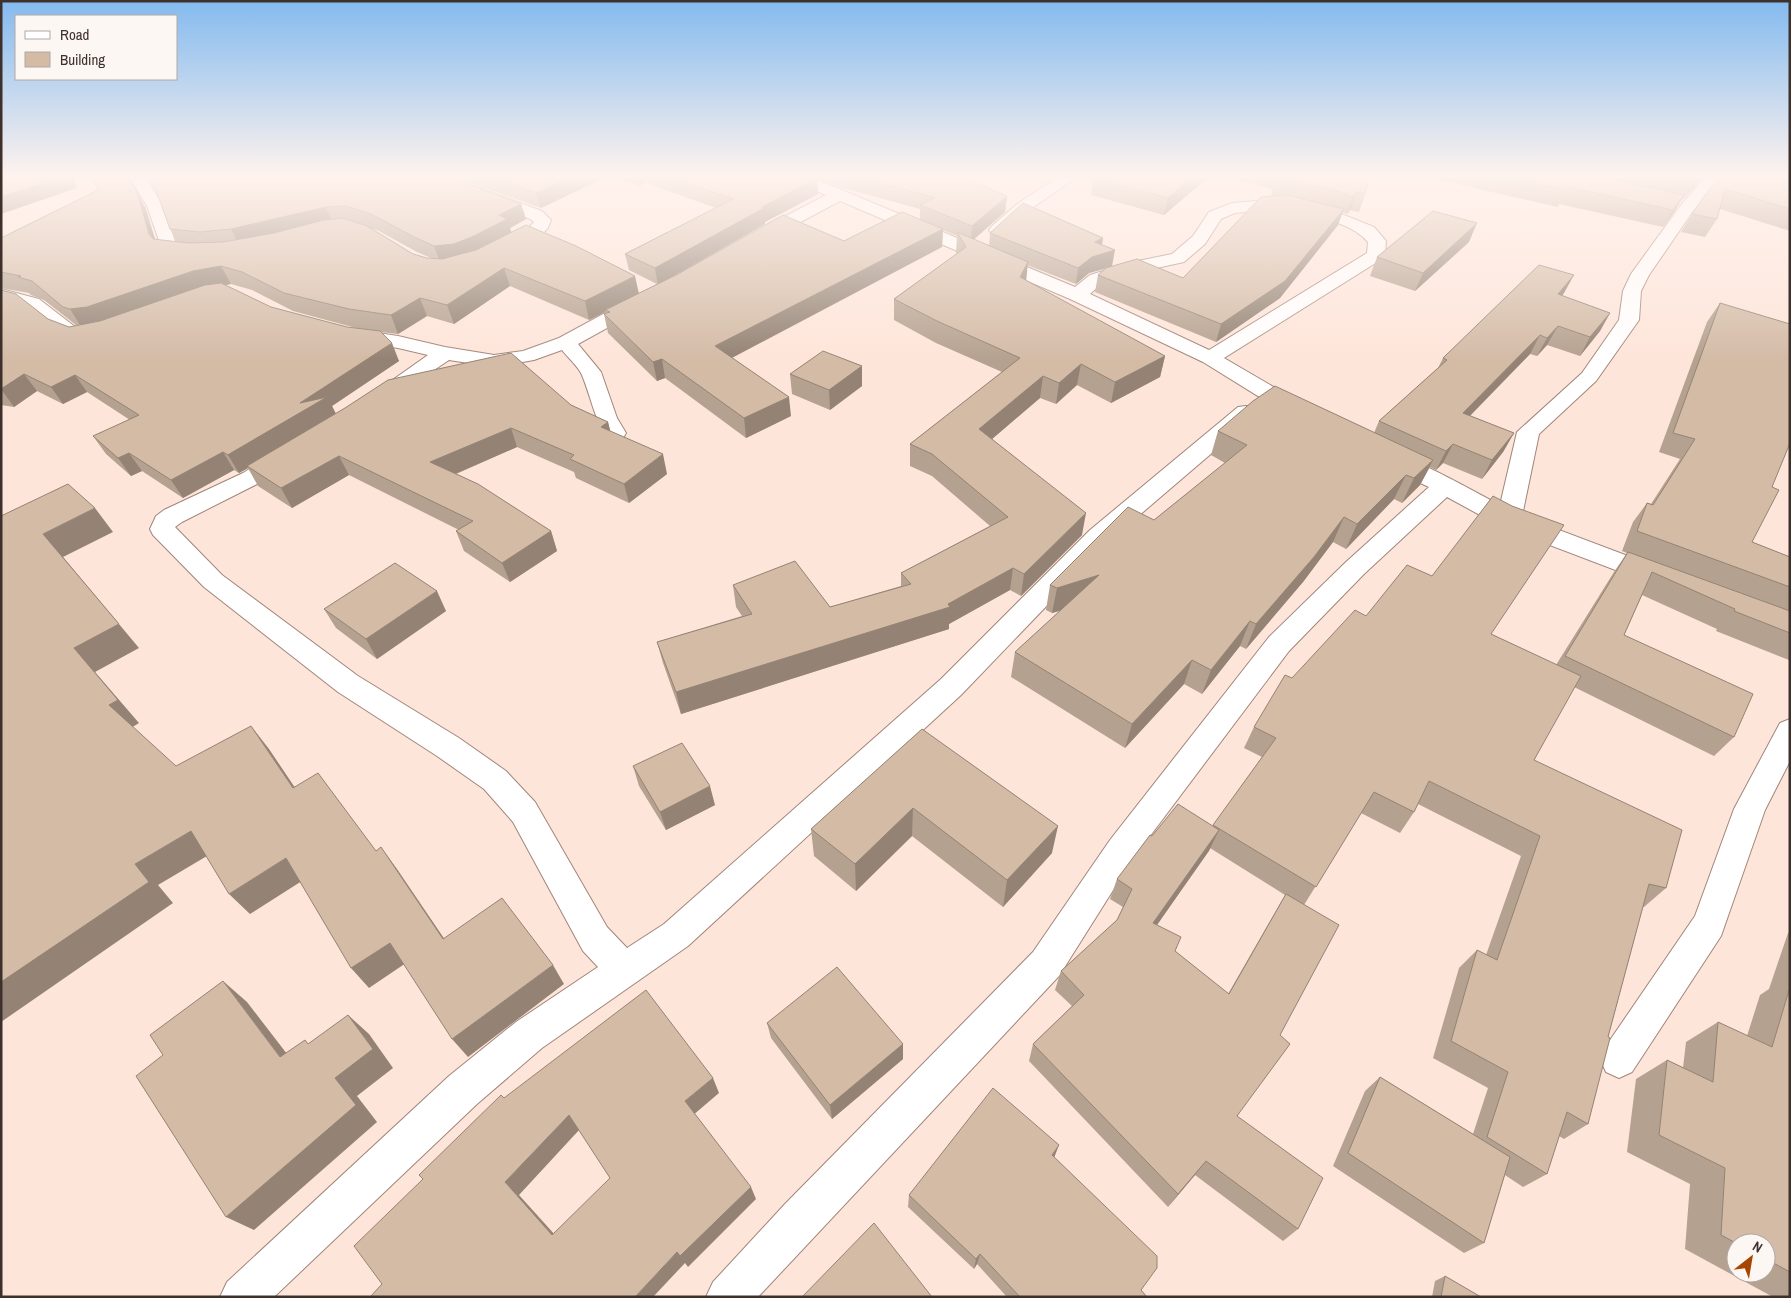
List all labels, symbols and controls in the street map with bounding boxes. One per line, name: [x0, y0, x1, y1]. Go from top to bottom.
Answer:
legend: [15, 15, 178, 80]
text: Road: [60, 24, 89, 45]
text: Building: [60, 49, 105, 70]
north arrow: [1726, 1233, 1776, 1283]
text: N: [1750, 1237, 1766, 1257]

